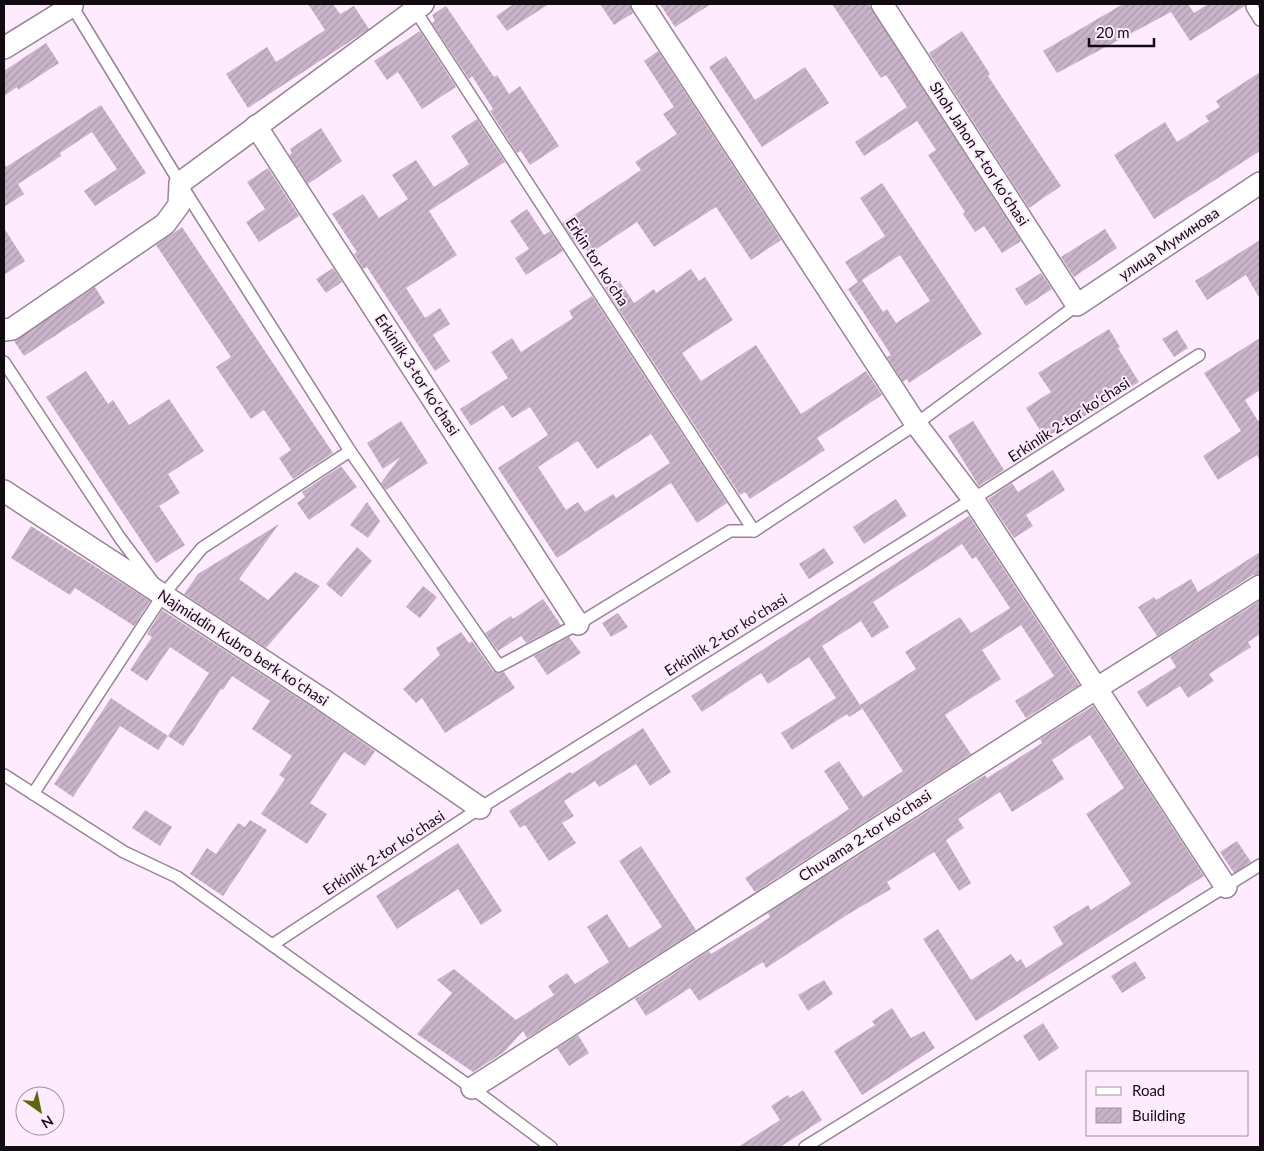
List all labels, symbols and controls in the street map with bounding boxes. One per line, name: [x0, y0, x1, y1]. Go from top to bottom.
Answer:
scale bar: [1089, 15, 1154, 47]
text: 20 m: [1096, 23, 1130, 41]
street label: Shoh Jahon 4-tor koʻchasi: [926, 78, 1033, 229]
street label: улица Муминова: [1115, 203, 1222, 283]
street label: Erkin tor koʻcha: [563, 214, 633, 309]
street label: Erkinlik 3-tor koʻchasi: [372, 310, 464, 439]
street label: Erkinlik 2-tor koʻchasi: [1004, 373, 1133, 465]
street label: Najmiddin Kubro berk koʻchasi: [155, 585, 332, 709]
street label: Erkinlik 2-tor koʻchasi: [661, 589, 790, 679]
street label: Chuvama 2-tor koʻchasi: [795, 786, 934, 885]
street label: Erkinlik 2-tor koʻchasi: [319, 806, 448, 898]
legend: [1086, 1071, 1249, 1136]
text: Road: [1132, 1081, 1165, 1099]
north arrow: [15, 1086, 65, 1136]
text: Building: [1132, 1106, 1185, 1124]
text: N: [38, 1112, 57, 1132]

